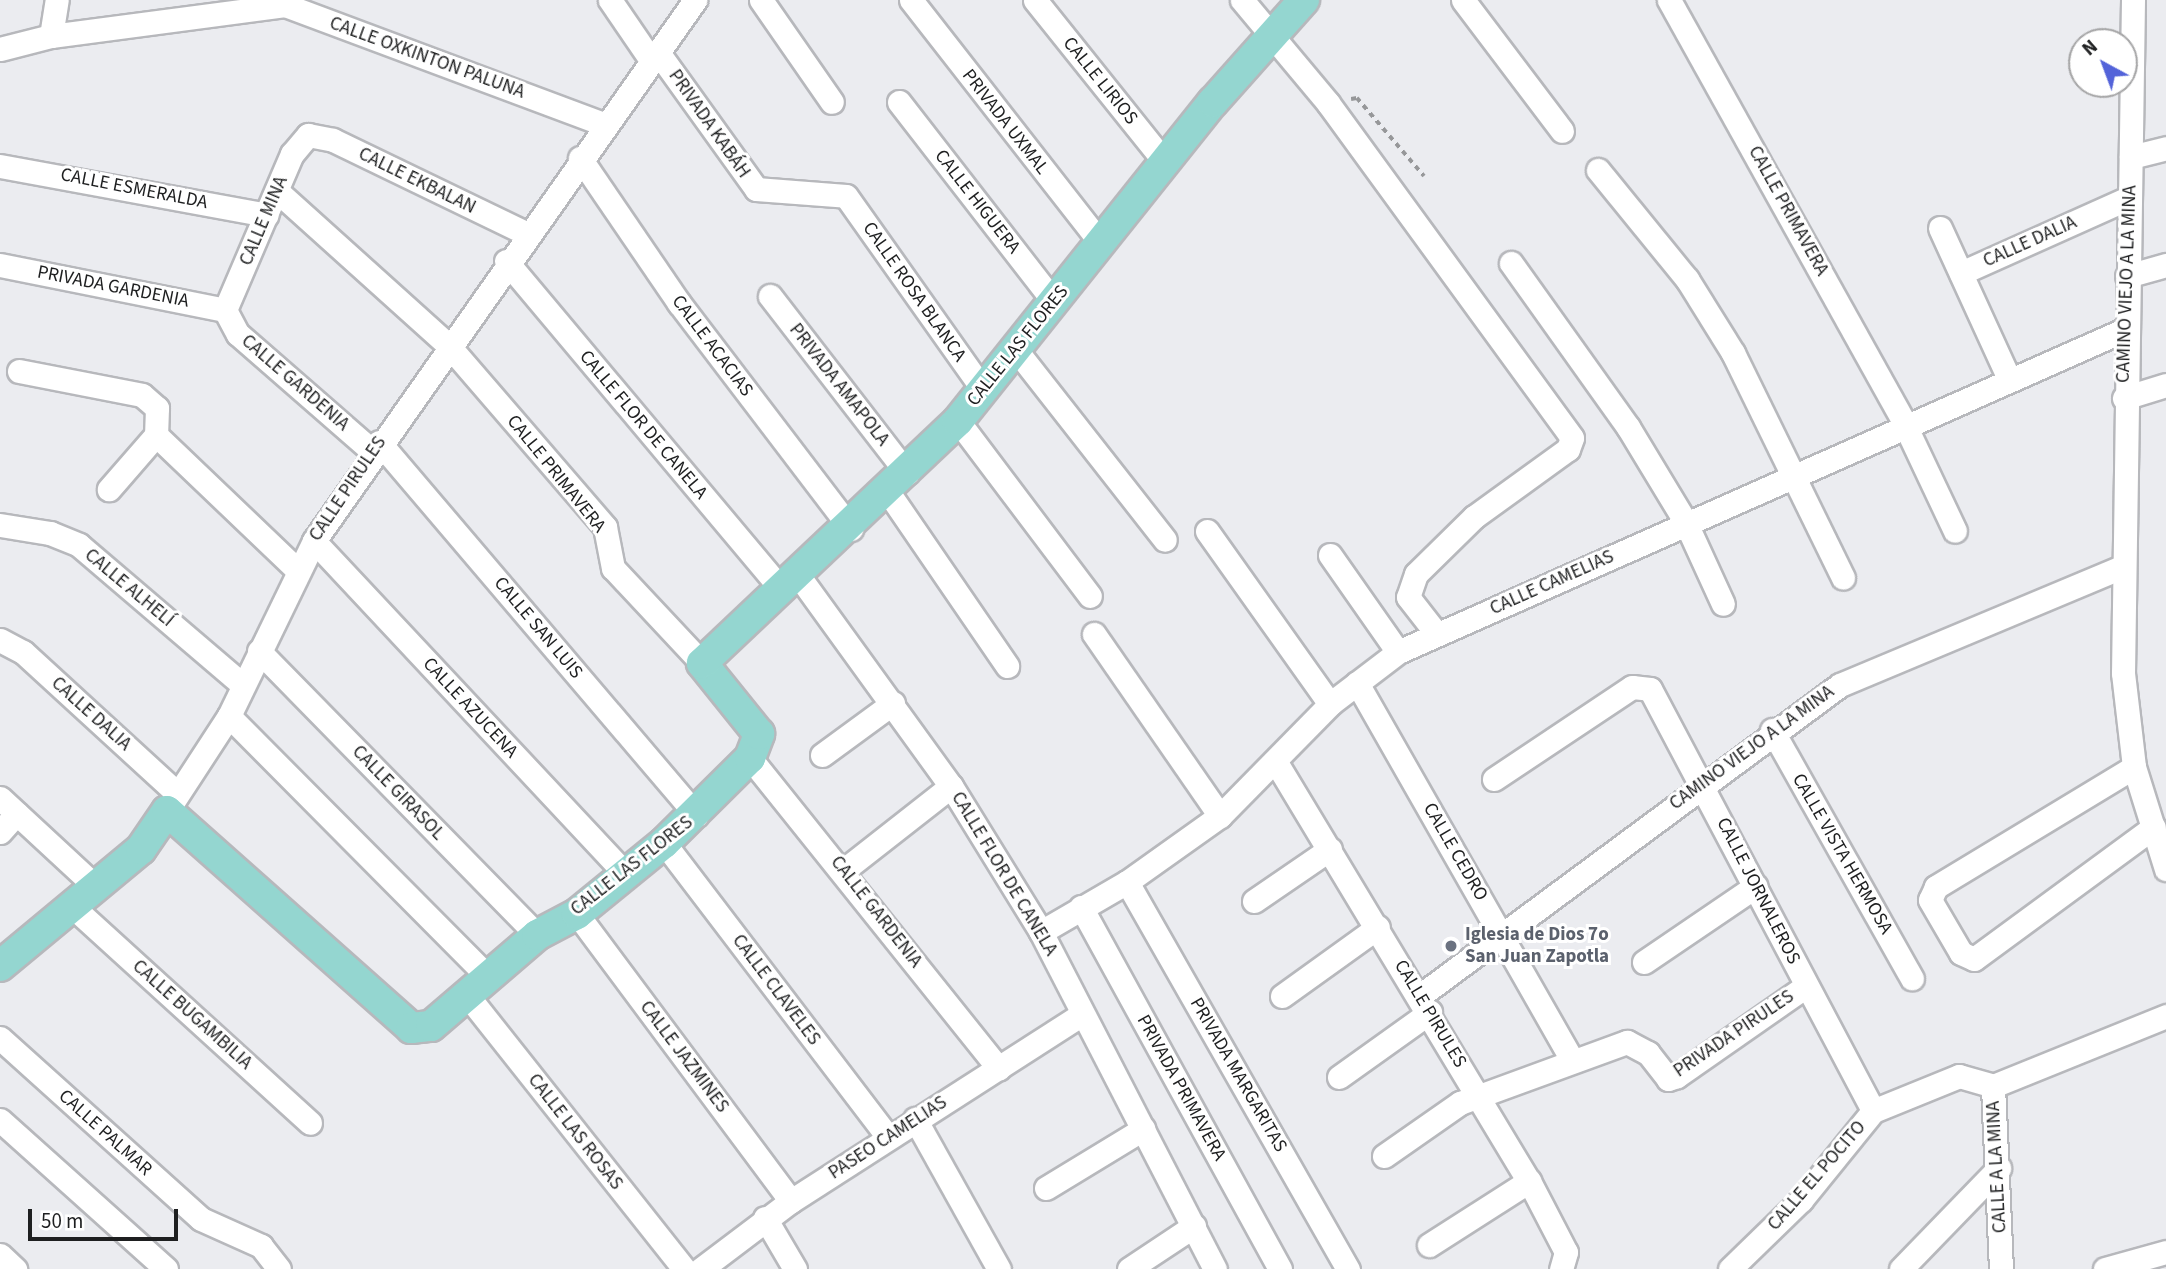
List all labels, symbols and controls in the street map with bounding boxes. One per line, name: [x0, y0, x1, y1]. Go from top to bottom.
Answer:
street label: CALLE OXKINTON PALUNA: [326, 12, 528, 104]
north arrow: [2068, 28, 2138, 98]
street label: CALLE LIRIOS: [1058, 33, 1142, 129]
text: N: [2077, 34, 2104, 63]
street label: PRIVADA KABÁH: [663, 65, 755, 183]
street label: PRIVADA UXMAL: [957, 65, 1053, 179]
street label: CALLE PRIMAVERA: [1743, 142, 1833, 280]
street label: CALLE EKBALAN: [355, 143, 479, 219]
street label: CALLE HIGUERA: [929, 145, 1025, 259]
street label: CALLE ESMERALDA: [58, 164, 210, 214]
street label: CALLE MINA: [235, 173, 293, 269]
street label: CAMINO VIEJO A LA MINA: [2112, 185, 2142, 383]
street label: CALLE DALIA: [1980, 211, 2080, 273]
street label: CALLE ROSA BLANCA: [857, 218, 971, 366]
street label: PRIVADA GARDENIA: [35, 261, 191, 313]
street label: CALLE LAS FLORES: [962, 281, 1074, 411]
street label: CALLE ACACIAS: [667, 291, 757, 401]
street label: PRIVADA AMAPOLA: [784, 319, 894, 451]
street label: CALLE GARDENIA: [236, 330, 354, 436]
street label: CALLE FLOR DE CANELA: [574, 346, 712, 504]
street label: CALLE PRIMAVERA: [502, 411, 610, 537]
street label: CALLE PIRULES: [305, 432, 391, 546]
street label: CALLE ALHELÍ: [80, 544, 178, 632]
street label: CALLE CAMELIAS: [1487, 546, 1617, 620]
street label: CALLE SAN LUIS: [489, 572, 587, 684]
street label: CALLE AZUCENA: [418, 653, 522, 763]
street label: CALLE DALIA: [46, 672, 136, 756]
street label: CAMINO VIEJO A LA MINA: [1665, 681, 1839, 815]
street label: CALLE GIRASOL: [347, 741, 449, 845]
street label: CALLE VISTA HERMOSA: [1787, 770, 1897, 938]
street label: CALLE FLOR DE CANELA: [946, 788, 1062, 960]
street label: CALLE CEDRO: [1418, 799, 1492, 905]
street label: CALLE LAS FLORES: [566, 811, 698, 921]
street label: CALLE JORNALEROS: [1711, 814, 1805, 968]
street label: CALLE GARDENIA: [825, 852, 927, 972]
place label: Iglesia de Dios 7o San Juan Zapotla: [1465, 924, 1609, 968]
street label: CALLE CLAVELES: [727, 930, 825, 1050]
marker: Iglesia de Dios 7o San Juan Zapotla: [1443, 938, 1459, 954]
street label: CALLE BUGAMBILIA: [127, 955, 257, 1075]
street label: CALLE PIRULES: [1389, 956, 1471, 1072]
street label: PRIVADA PIRULES: [1669, 985, 1799, 1083]
street label: PRIVADA MARGARITAS: [1184, 994, 1292, 1156]
street label: CALLE JAZMINES: [635, 997, 733, 1117]
street label: PRIVADA PRIMAVERA: [1131, 1011, 1231, 1165]
street label: CALLE LAS ROSAS: [523, 1069, 627, 1195]
street label: CALLE PALMAR: [54, 1085, 156, 1181]
street label: PASEO CAMELIAS: [825, 1091, 951, 1185]
street label: CALLE A LA MINA: [1982, 1100, 2012, 1234]
street label: CALLE EL POCITO: [1763, 1116, 1871, 1236]
scale bar: [32, 1196, 182, 1240]
text: 50 m: [41, 1206, 83, 1236]

